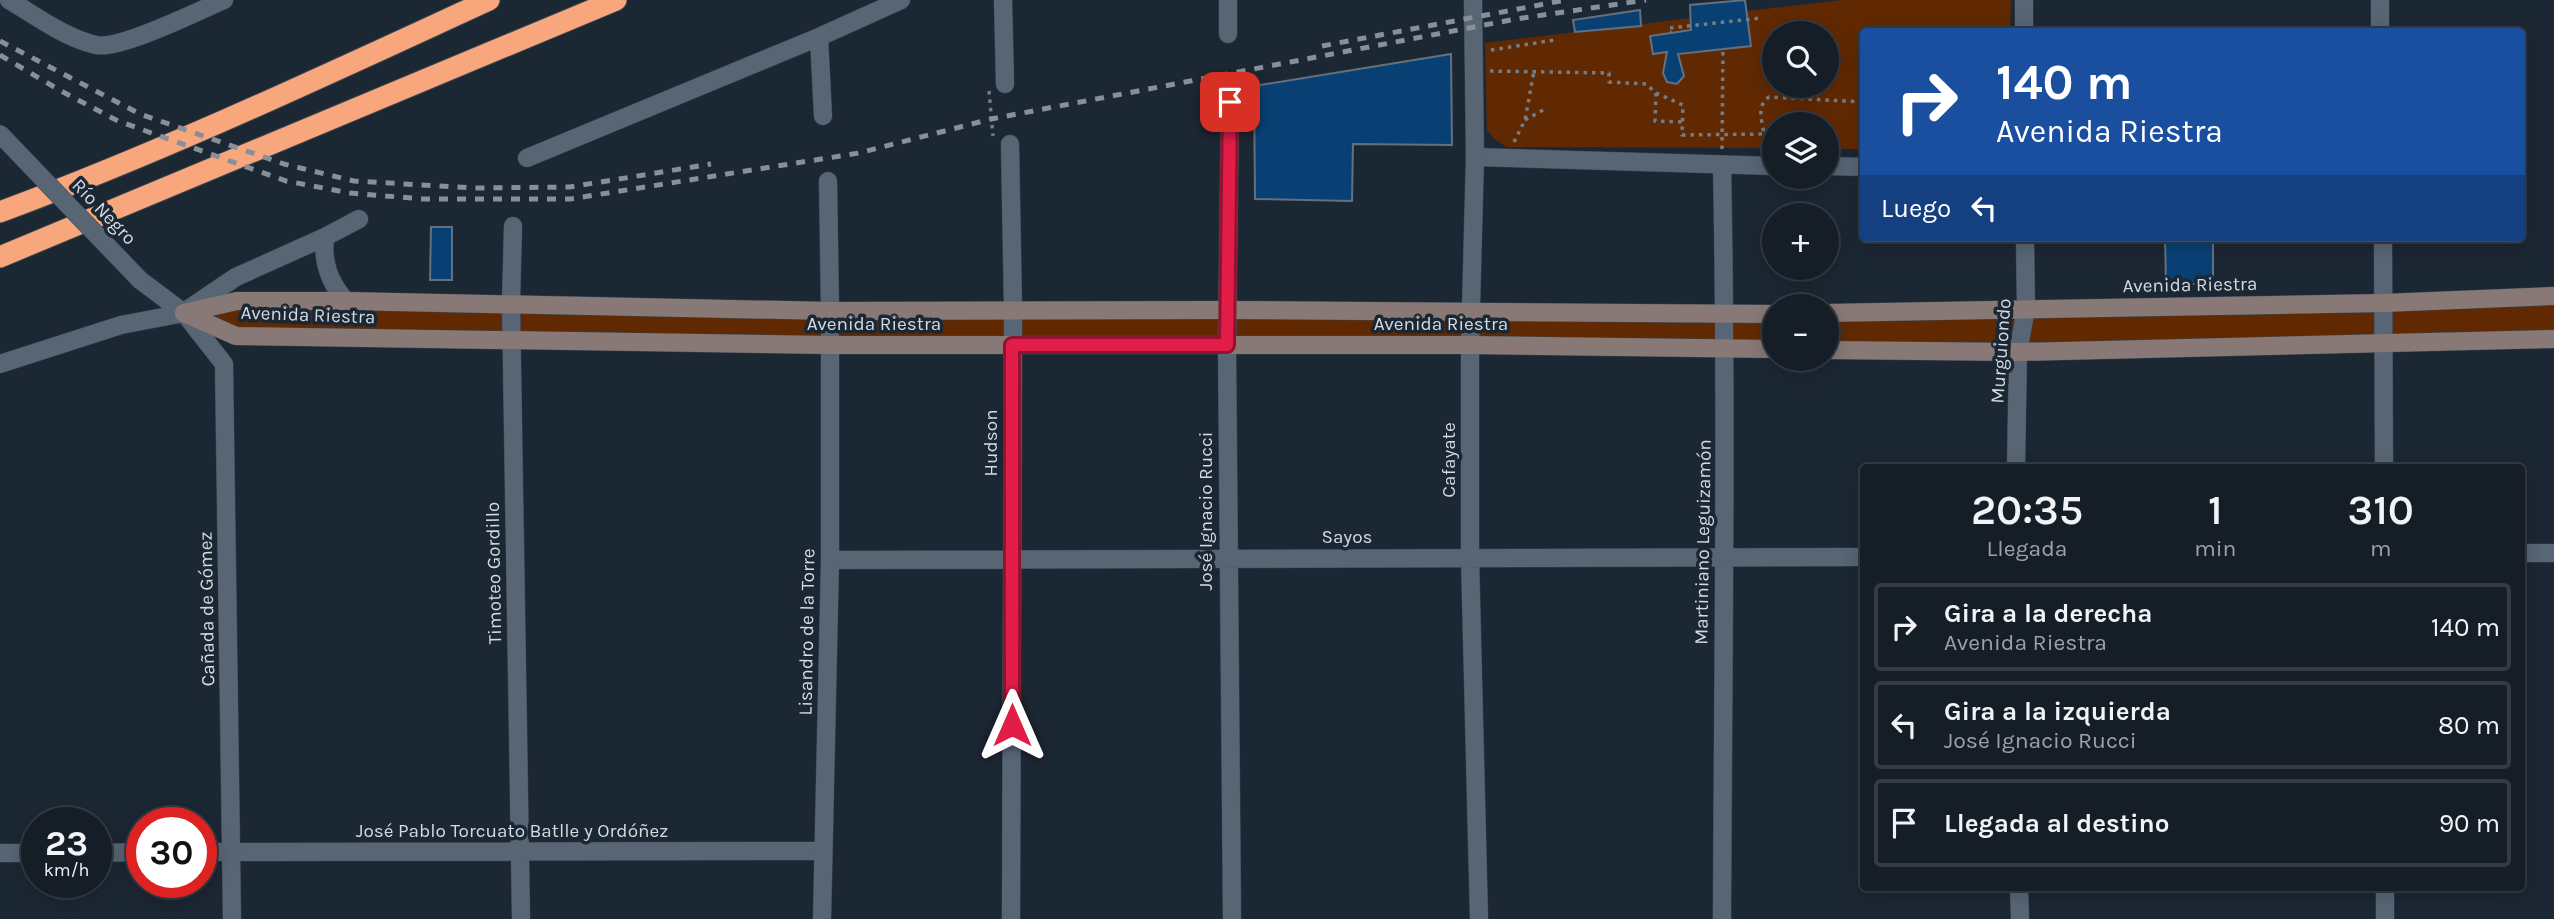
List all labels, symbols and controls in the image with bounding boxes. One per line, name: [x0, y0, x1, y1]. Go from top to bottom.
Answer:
map controls: [1762, 21, 1839, 371]
button: search: [1762, 21, 1839, 98]
text: 140 m: [1996, 54, 2133, 111]
icon: right: [1881, 56, 1972, 147]
pin: [1200, 72, 1260, 132]
icon: arrive: [1211, 83, 1249, 121]
button: layers: [1762, 112, 1839, 189]
text: Avenida Riestra: [1996, 113, 2223, 150]
street label: Río Negro: [67, 175, 141, 249]
icon: left: [1965, 189, 2003, 227]
text: Luego: [1881, 193, 1951, 224]
button: +: [1762, 203, 1839, 280]
street label: Avenida Riestra: [2122, 273, 2258, 297]
button: −: [1762, 294, 1839, 371]
street label: Murguiondo: [1986, 298, 2016, 404]
street label: Avenida Riestra: [240, 302, 376, 328]
street label: Avenida Riestra: [807, 313, 941, 335]
street label: Avenida Riestra: [1374, 313, 1508, 335]
street label: Hudson: [980, 409, 1002, 477]
street label: Cafayate: [1438, 422, 1460, 498]
street label: José Ignacio Rucci: [1195, 431, 1217, 591]
street label: Martiniano Leguizamón: [1690, 439, 1716, 645]
text: 20:35: [1971, 485, 2083, 535]
text: 1: [2208, 485, 2223, 535]
text: 310: [2347, 485, 2414, 535]
street label: Timoteo Gordillo: [482, 502, 506, 644]
street label: Sayos: [1321, 526, 1373, 548]
street label: Cañada de Gómez: [195, 531, 219, 687]
text: Llegada: [1987, 535, 2068, 562]
text: min: [2194, 535, 2236, 562]
text: m: [2370, 535, 2391, 562]
street label: Lisandro de la Torre: [795, 548, 819, 716]
text: Gira a la derecha: [1944, 598, 2153, 629]
icon: right: [1885, 608, 1923, 646]
text: 140 m: [2431, 612, 2500, 643]
text: Avenida Riestra: [1944, 629, 2107, 656]
position arrow: [975, 688, 1049, 762]
text: Gira a la izquierda: [1944, 696, 2171, 727]
icon: left: [1885, 706, 1923, 744]
text: 80 m: [2438, 710, 2500, 741]
text: José Ignacio Rucci: [1944, 727, 2137, 754]
icon: arrive: [1885, 804, 1923, 842]
speed limit sign: 30: [126, 807, 217, 898]
text: Llegada al destino: [1944, 808, 2170, 839]
text: 90 m: [2439, 808, 2500, 839]
street label: José Pablo Torcuato Batlle y Ordóñez: [356, 820, 668, 842]
text: 23: [45, 823, 88, 864]
text: km/h: [44, 859, 89, 881]

